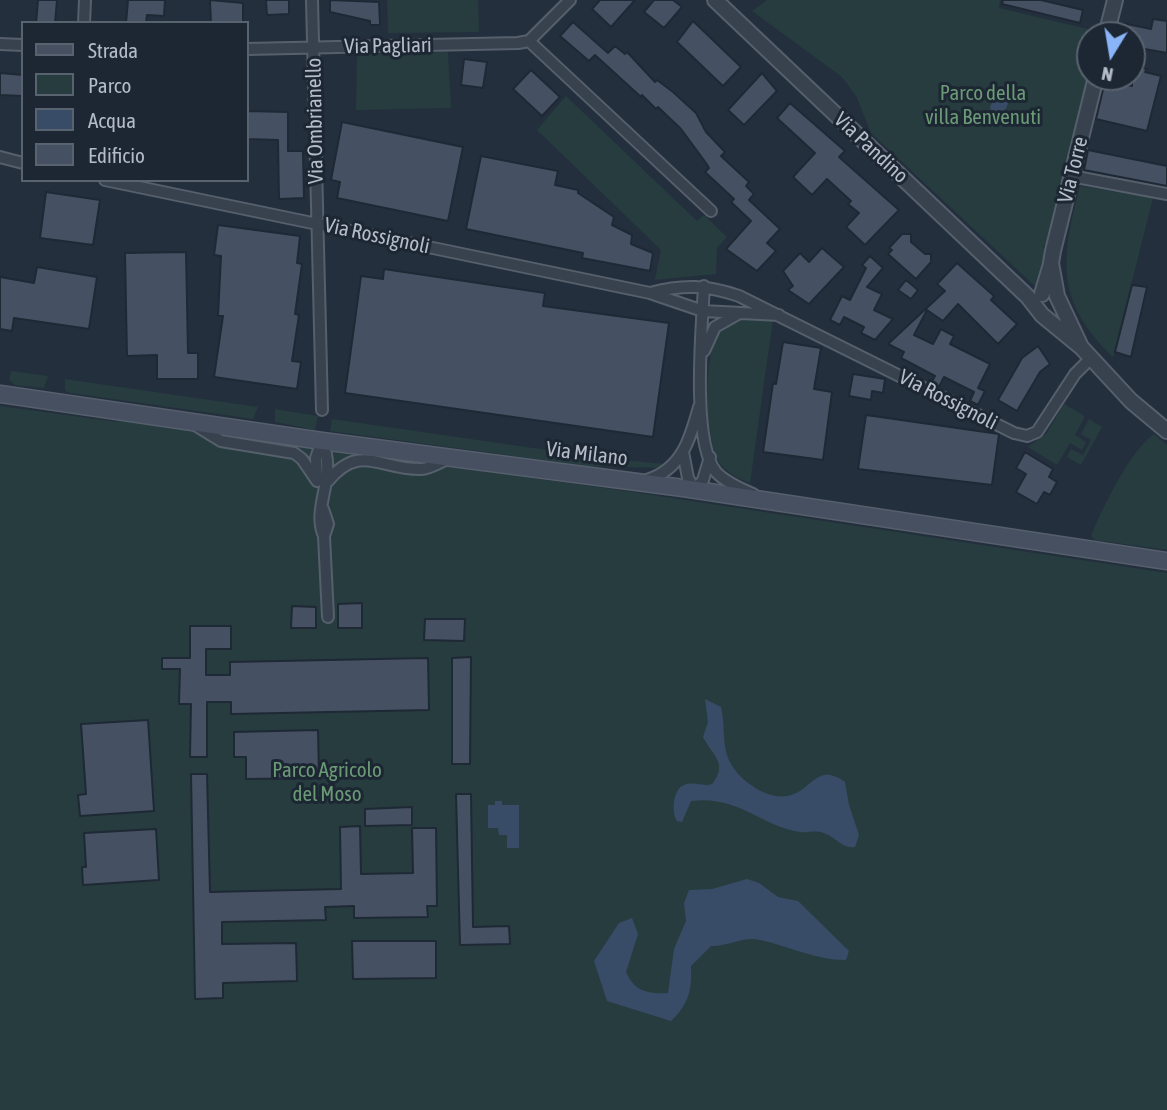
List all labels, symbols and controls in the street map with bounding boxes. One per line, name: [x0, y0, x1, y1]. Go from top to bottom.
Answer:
legend: [21, 21, 248, 182]
north arrow: [1076, 21, 1146, 91]
street label: Via Pagliari: [344, 33, 432, 59]
text: Strada: [88, 38, 138, 62]
street label: Via Ombrianello: [301, 58, 329, 184]
text: N: [1100, 63, 1115, 87]
text: Parco: [88, 73, 131, 97]
park label: Parco della villa Benvenuti: [925, 80, 1041, 130]
street label: Via Pandino: [829, 107, 913, 189]
text: Acqua: [88, 108, 136, 132]
street label: Via Torre: [1053, 134, 1093, 206]
text: Edificio: [88, 143, 145, 167]
street label: Via Rossignoli: [322, 213, 432, 259]
street label: Via Rossignoli: [894, 364, 1002, 436]
street label: Via Milano: [545, 436, 629, 472]
park label: Parco Agricolo del Moso: [272, 757, 382, 807]

